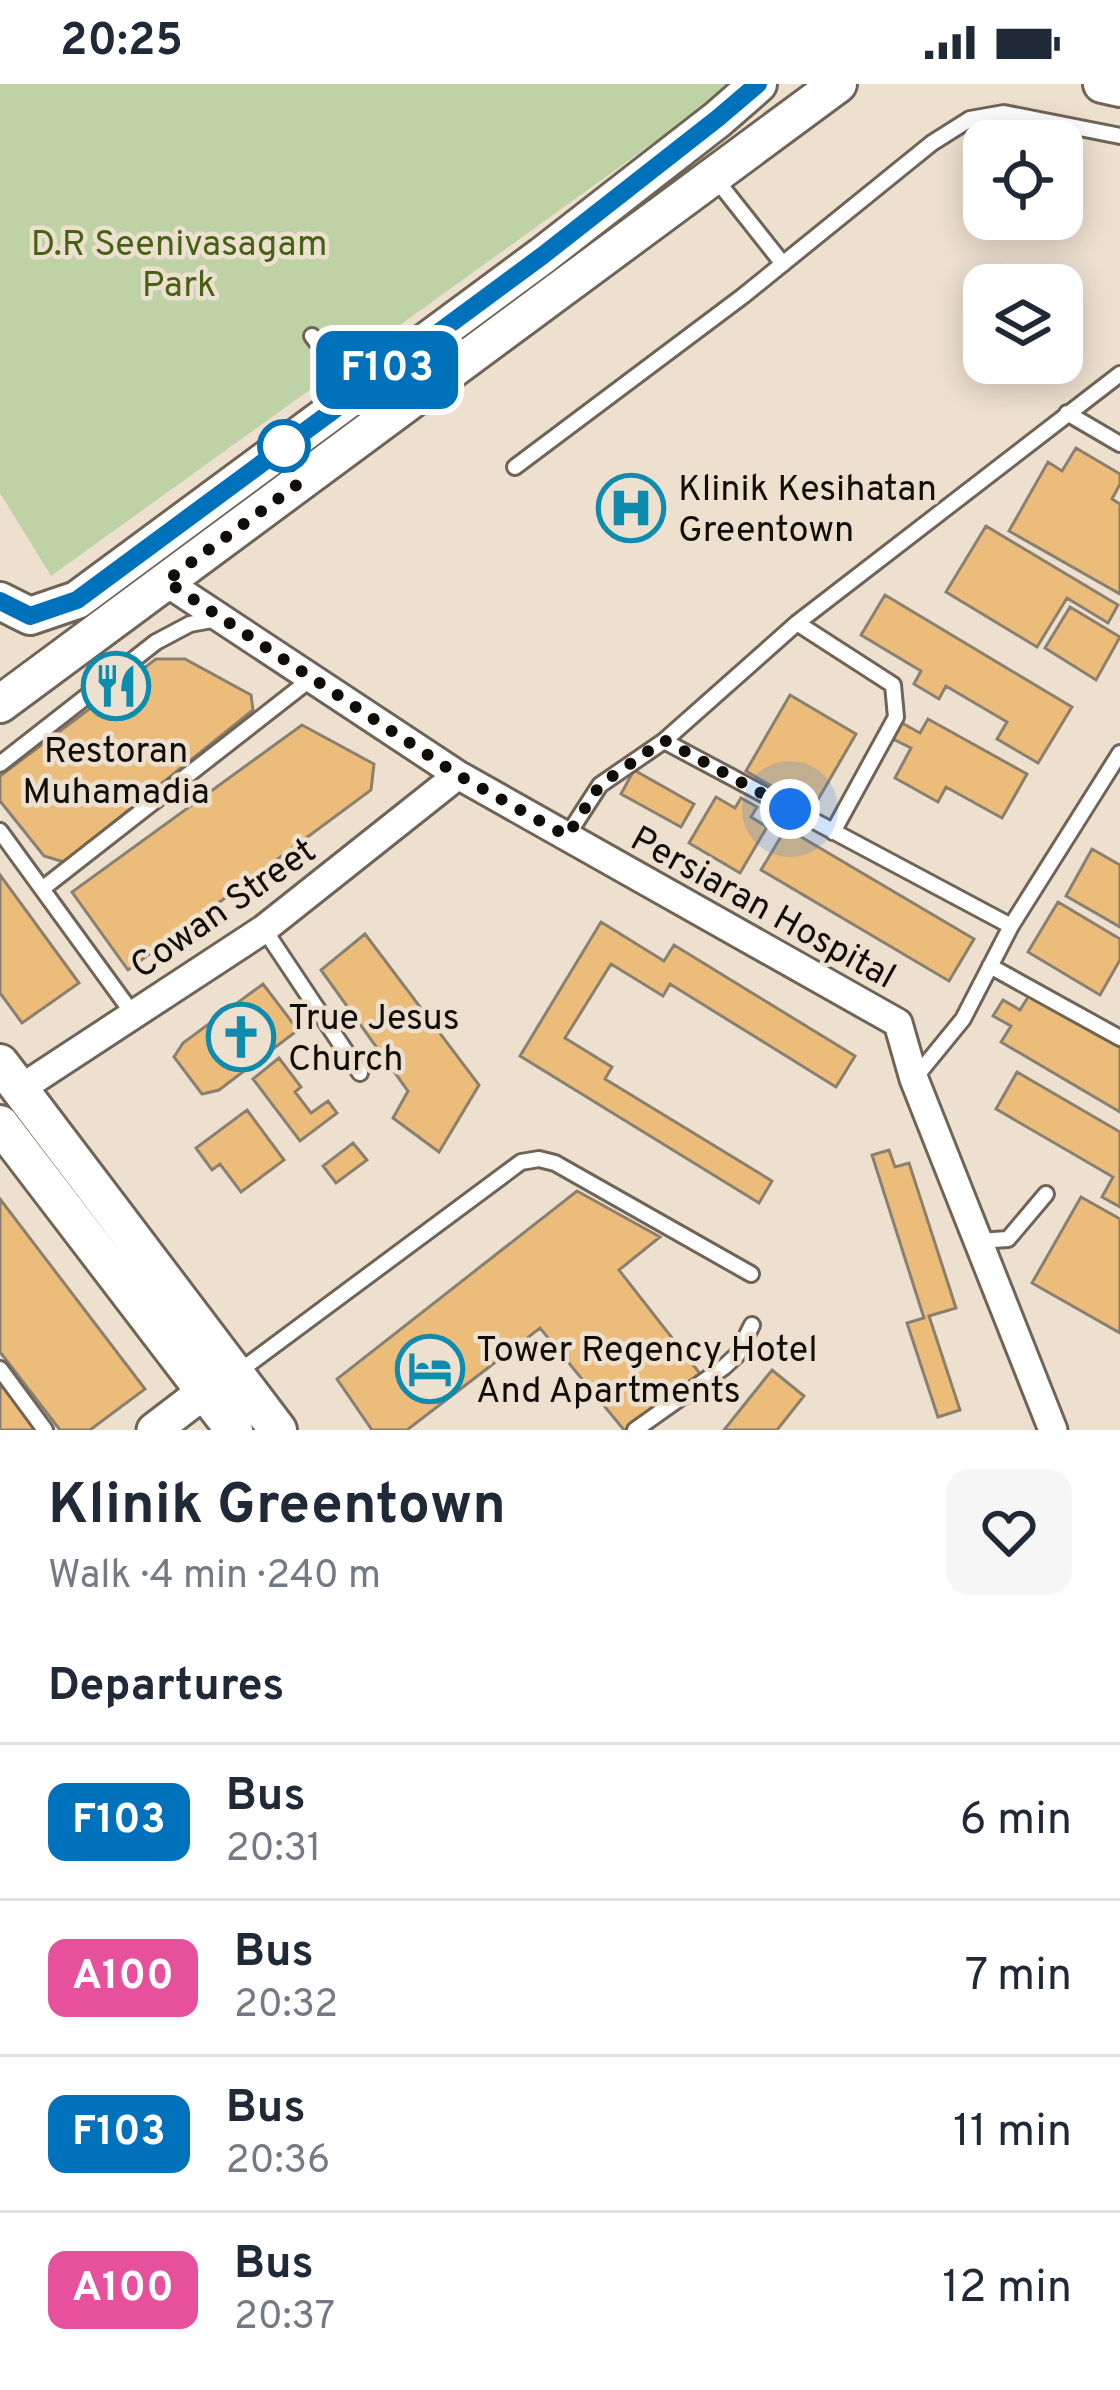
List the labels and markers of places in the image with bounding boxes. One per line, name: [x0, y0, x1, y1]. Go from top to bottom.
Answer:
unlabelled marker: [259, 421, 309, 471]
place label: Klinik Kesihatan Greentown: [678, 468, 937, 555]
hospital icon: Klinik Kesihatan Greentown: [596, 473, 666, 543]
restaurant icon: Restoran Muhamadia: [81, 651, 151, 721]
place label: Restoran Muhamadia: [22, 730, 210, 817]
place label: True Jesus Church: [288, 997, 460, 1084]
church icon: True Jesus Church: [206, 1002, 276, 1072]
place label: Tower Regency Hotel And Apartments: [476, 1329, 818, 1416]
hotel icon: Tower Regency Hotel And Apartments: [395, 1334, 465, 1404]

